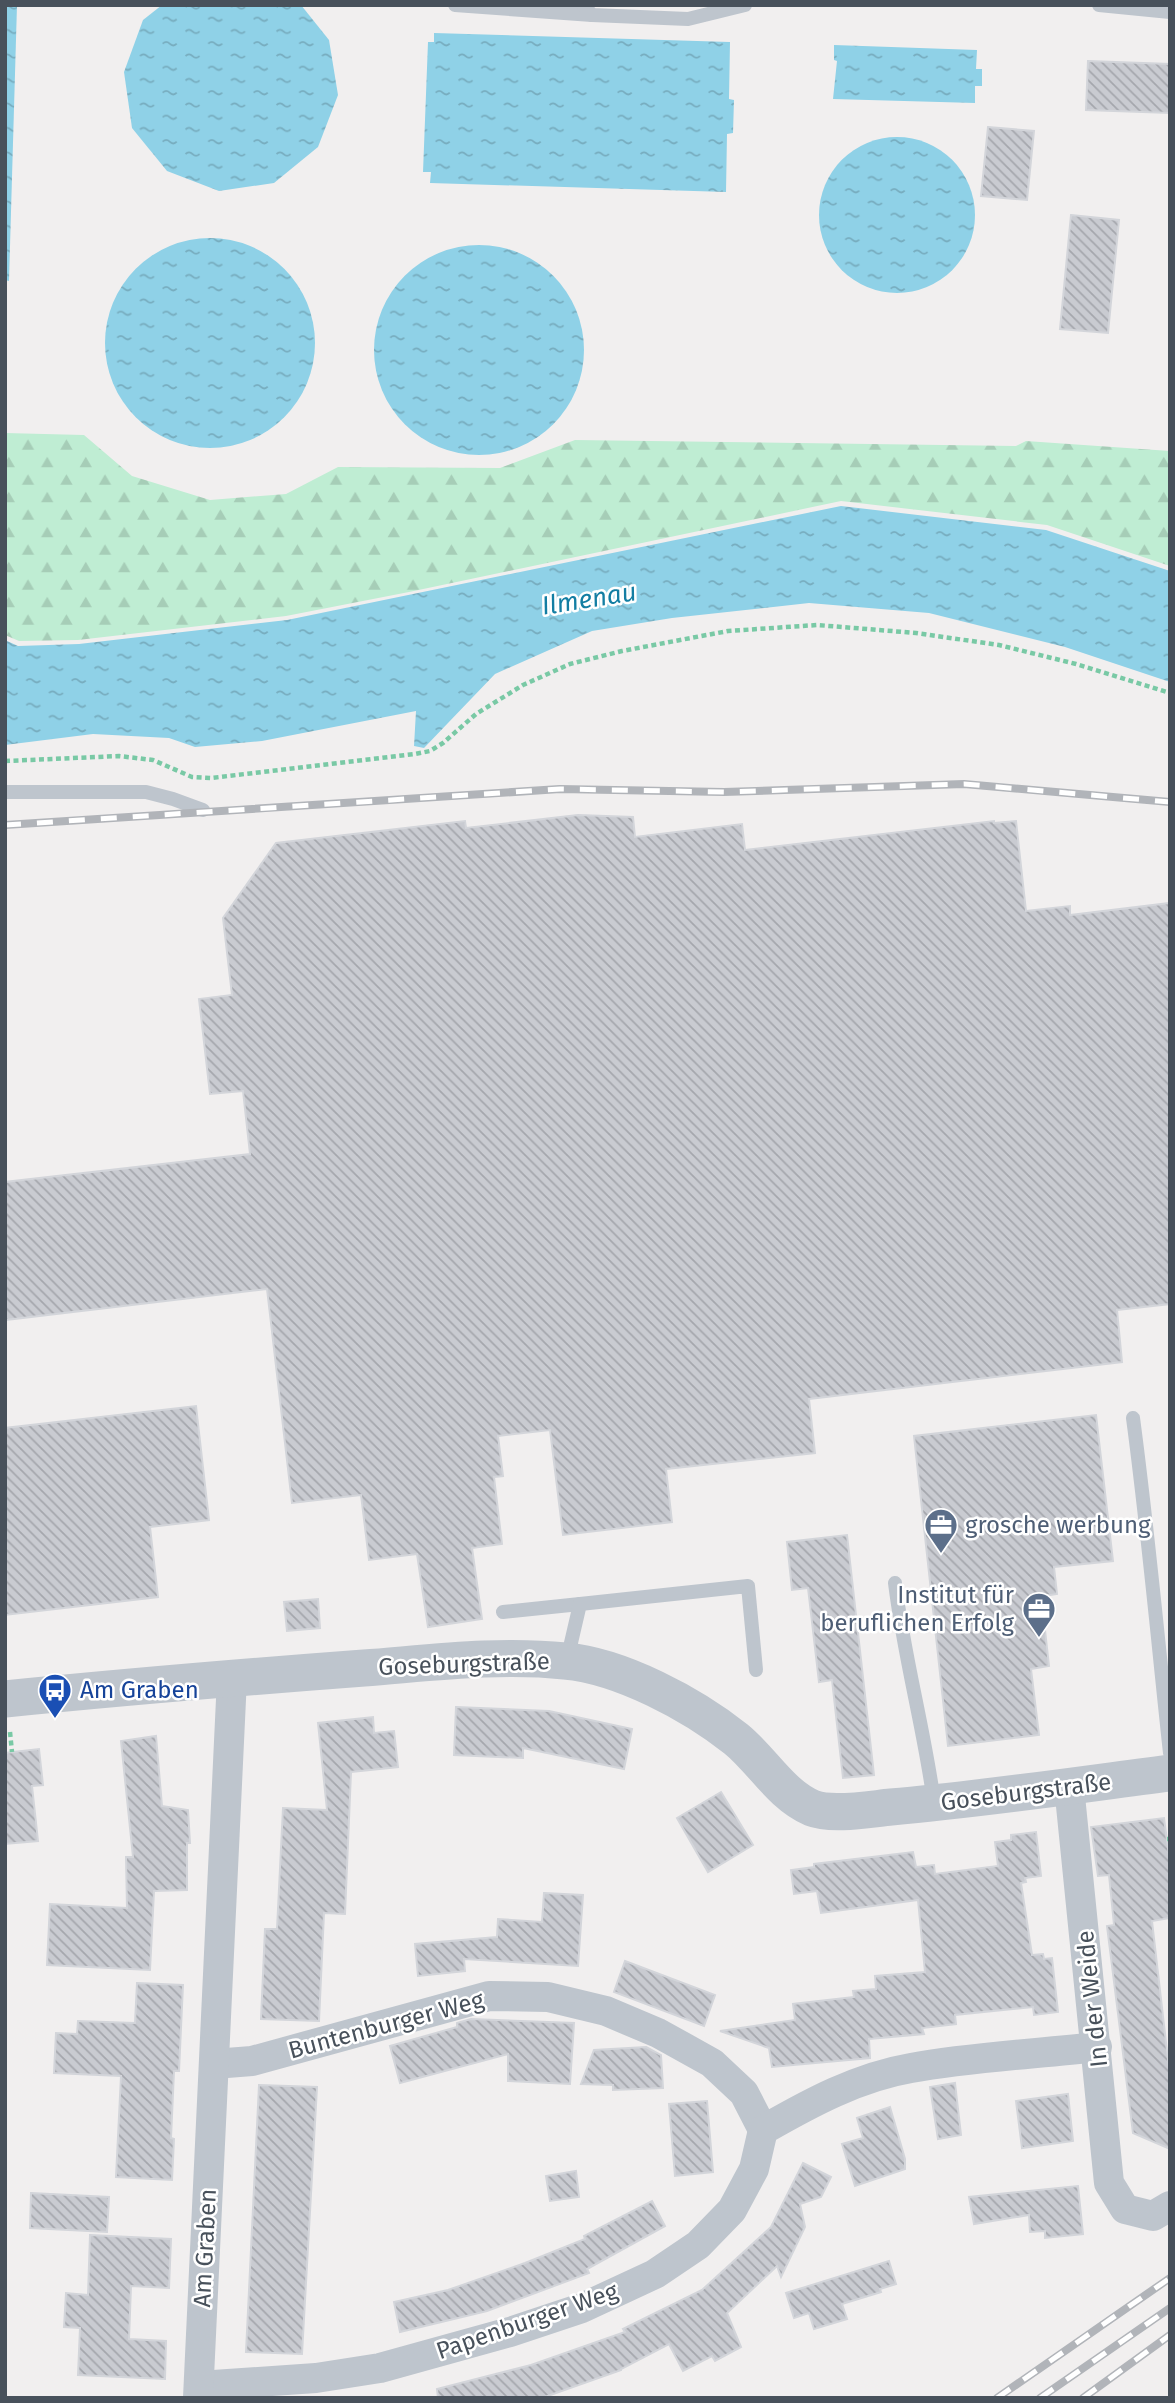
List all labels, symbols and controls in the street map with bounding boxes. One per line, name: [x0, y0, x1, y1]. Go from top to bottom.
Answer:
water label: Ilmenau: [539, 576, 639, 622]
office icon: grosche werbung: [922, 1506, 960, 1555]
place label: grosche werbung: [965, 1511, 1151, 1539]
place label: Institut für beruflichen Erfolg: [820, 1581, 1015, 1637]
office icon: Institut für beruflichen Erfolg: [1020, 1590, 1058, 1639]
street label: Goseburgstraße: [378, 1647, 550, 1681]
bus stop icon: Am Graben: [36, 1671, 74, 1720]
place label: Am Graben: [80, 1676, 199, 1704]
street label: Goseburgstraße: [939, 1768, 1113, 1816]
street label: In der Weide: [1071, 1929, 1113, 2069]
street label: Buntenburger Weg: [285, 1985, 487, 2065]
street label: Am Graben: [188, 2188, 222, 2308]
street label: Papenburger Weg: [433, 2277, 622, 2365]

